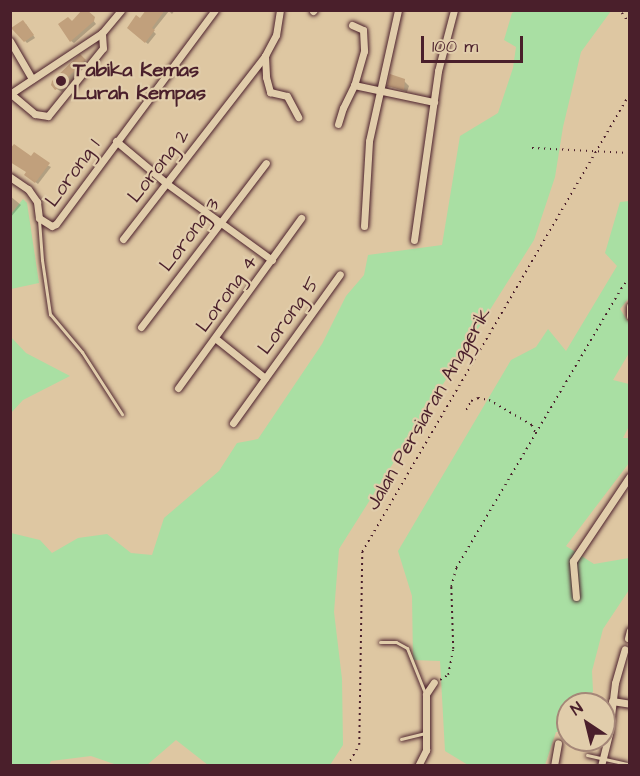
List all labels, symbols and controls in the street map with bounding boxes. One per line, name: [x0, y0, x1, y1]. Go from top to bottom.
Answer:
scale bar: [424, 24, 526, 62]
text: 100 m: [432, 34, 478, 59]
place label: Tabika Kemas Lurah Kempas: [73, 58, 206, 105]
marker: Tabika Kemas Lurah Kempas: [54, 74, 68, 88]
street label: Lorong 2: [123, 124, 195, 208]
street label: Lorong 1: [40, 134, 106, 212]
street label: Lorong 3: [155, 193, 225, 277]
street label: Lorong 4: [191, 251, 263, 337]
street label: Lorong 5: [253, 273, 325, 359]
street label: Jalan Persiaran Anggerik: [361, 304, 497, 514]
north arrow: [556, 692, 616, 752]
text: N: [566, 697, 587, 721]

